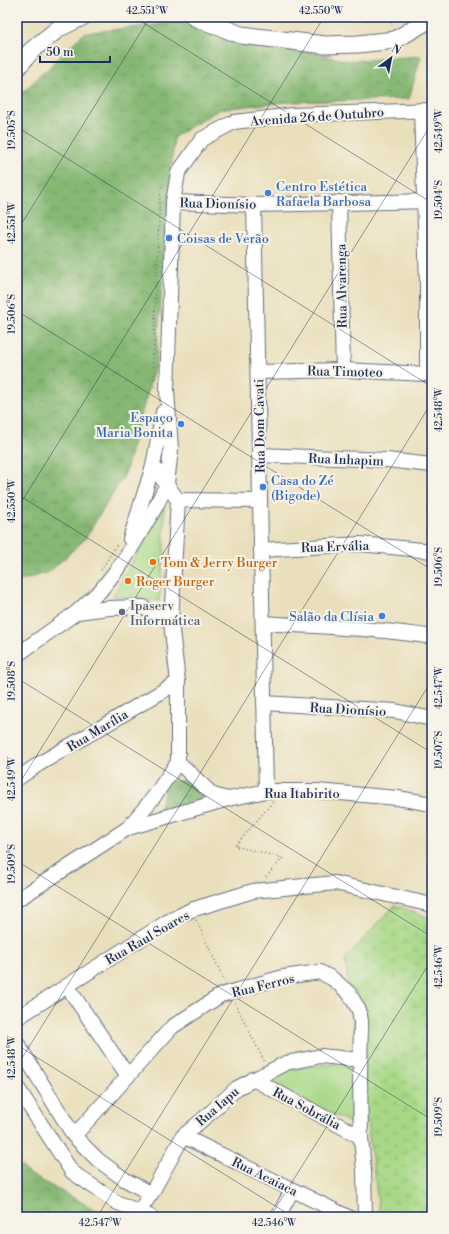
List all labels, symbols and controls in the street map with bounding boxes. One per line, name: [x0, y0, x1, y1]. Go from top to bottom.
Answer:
text: 42.551°W: [126, 5, 169, 17]
text: 42.550°W: [299, 5, 344, 17]
scale bar: [40, 38, 110, 64]
north arrow: [371, 38, 411, 78]
text: N: [388, 42, 403, 59]
text: 50 m: [46, 45, 74, 60]
street label: Avenida 26 de Outubro: [249, 104, 385, 130]
text: 42.549°W: [433, 108, 445, 153]
text: 19.505°S: [6, 110, 18, 150]
place label: Centro Estética Rafaela Barbosa: [276, 179, 371, 210]
text: 19.504°S: [433, 180, 445, 220]
marker: Centro Estética Rafaela Barbosa: [263, 188, 273, 198]
street label: Rua Dionísio: [180, 195, 256, 213]
text: 42.551°W: [6, 201, 18, 244]
place label: Coisas de Verão: [177, 231, 269, 247]
marker: Coisas de Verão: [164, 233, 174, 243]
street label: Rua Alvarenga: [333, 243, 351, 328]
text: 19.506°S: [6, 294, 18, 334]
street label: Rua Timoteo: [307, 363, 383, 381]
street label: Rua Dom Cavati: [251, 379, 269, 473]
text: 42.548°W: [433, 387, 445, 432]
place label: Espaço Maria Bonita: [96, 410, 173, 441]
marker: Espaço Maria Bonita: [176, 419, 186, 429]
street label: Rua Inhapim: [308, 451, 385, 469]
place label: Casa do Zé (Bigode): [271, 473, 334, 504]
text: 42.550°W: [6, 478, 18, 523]
marker: Casa do Zé (Bigode): [258, 482, 268, 492]
street label: Rua Ervália: [301, 538, 370, 556]
text: 19.506°S: [433, 547, 445, 587]
place label: Tom & Jerry Burger: [161, 555, 278, 571]
marker: Tom & Jerry Burger: [148, 557, 158, 567]
place label: Roger Burger: [136, 574, 215, 590]
marker: Roger Burger: [123, 576, 133, 586]
place label: Ipaserv Informática: [130, 598, 201, 629]
marker: Ipaserv Informática: [117, 607, 127, 617]
place label: Salão da Clísia: [289, 609, 374, 625]
marker: Salão da Clísia: [377, 611, 387, 621]
text: 19.508°S: [6, 661, 18, 701]
text: 42.547°W: [433, 666, 445, 709]
street label: Rua Dionísio: [309, 700, 387, 720]
street label: Rua Marília: [64, 706, 131, 755]
text: 19.507°S: [433, 730, 445, 769]
text: 42.549°W: [6, 756, 18, 801]
street label: Rua Itabirito: [264, 786, 340, 802]
text: 19.509°S: [6, 844, 18, 884]
street label: Rua Raul Soares: [103, 907, 193, 968]
text: 42.546°W: [433, 944, 445, 989]
street label: Rua Ferros: [230, 970, 297, 1002]
text: 42.548°W: [6, 1035, 18, 1080]
street label: Rua Iapu: [193, 1083, 243, 1130]
street label: Rua Sobrália: [270, 1084, 344, 1134]
text: 19.509°S: [433, 1097, 445, 1137]
street label: Rua Acaiaca: [229, 1154, 301, 1200]
text: 42.547°W: [79, 1217, 122, 1229]
text: 42.546°W: [252, 1217, 297, 1229]

